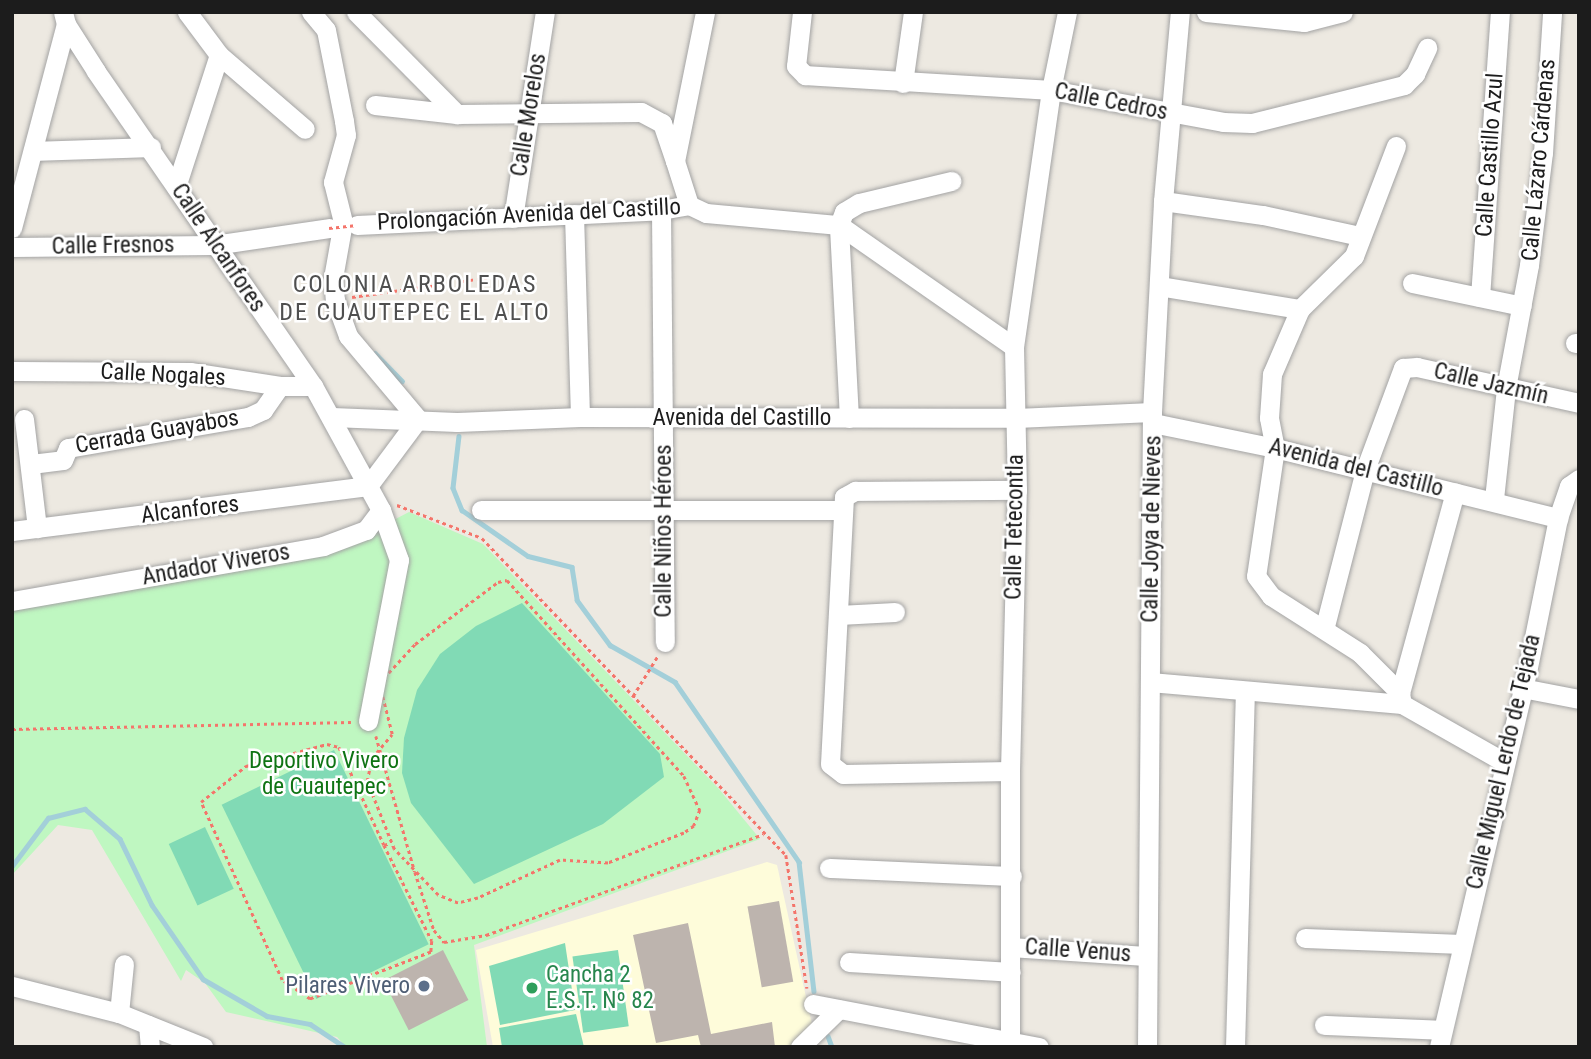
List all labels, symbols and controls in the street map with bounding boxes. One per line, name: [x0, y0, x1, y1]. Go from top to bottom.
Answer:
street label: Calle Morelos: [506, 51, 552, 179]
street label: Calle Lázaro Cárdenas: [1516, 58, 1562, 262]
street label: Calle Castillo Azul: [1470, 72, 1510, 238]
street label: Calle Cedros: [1052, 78, 1170, 126]
street label: Calle Alcanfores: [165, 179, 271, 317]
street label: Prolongación Avenida del Castillo: [376, 193, 682, 237]
street label: Calle Fresnos: [51, 231, 175, 261]
district label: COLONIA ARBOLEDAS DE CUAUTEPEC EL ALTO: [282, 271, 548, 327]
street label: Calle Jazmín: [1431, 357, 1551, 411]
street label: Calle Nogales: [100, 358, 226, 392]
street label: Cerrada Guayabos: [73, 404, 241, 460]
street label: Avenida del Castillo: [653, 404, 831, 432]
street label: Avenida del Castillo: [1266, 433, 1446, 503]
street label: Calle Joya de Nieves: [1137, 435, 1167, 623]
street label: Calle Niños Héroes: [650, 444, 678, 618]
street label: Calle Tetecontla: [1000, 454, 1030, 600]
street label: Alcanfores: [140, 490, 240, 530]
street label: Andador Viveros: [140, 538, 292, 592]
street label: Calle Miguel Lerdo de Tejada: [1461, 631, 1547, 893]
park label: Deportivo Vivero de Cuautepec: [249, 747, 399, 801]
street label: Calle Venus: [1024, 934, 1132, 968]
place label: Cancha 2 E.S.T. Nº 82: [546, 961, 654, 1015]
place label: Pilares Vivero: [285, 972, 410, 1000]
marker: Pilares Vivero: [416, 978, 432, 994]
marker: Cancha 2 E.S.T. Nº 82: [524, 980, 540, 996]

